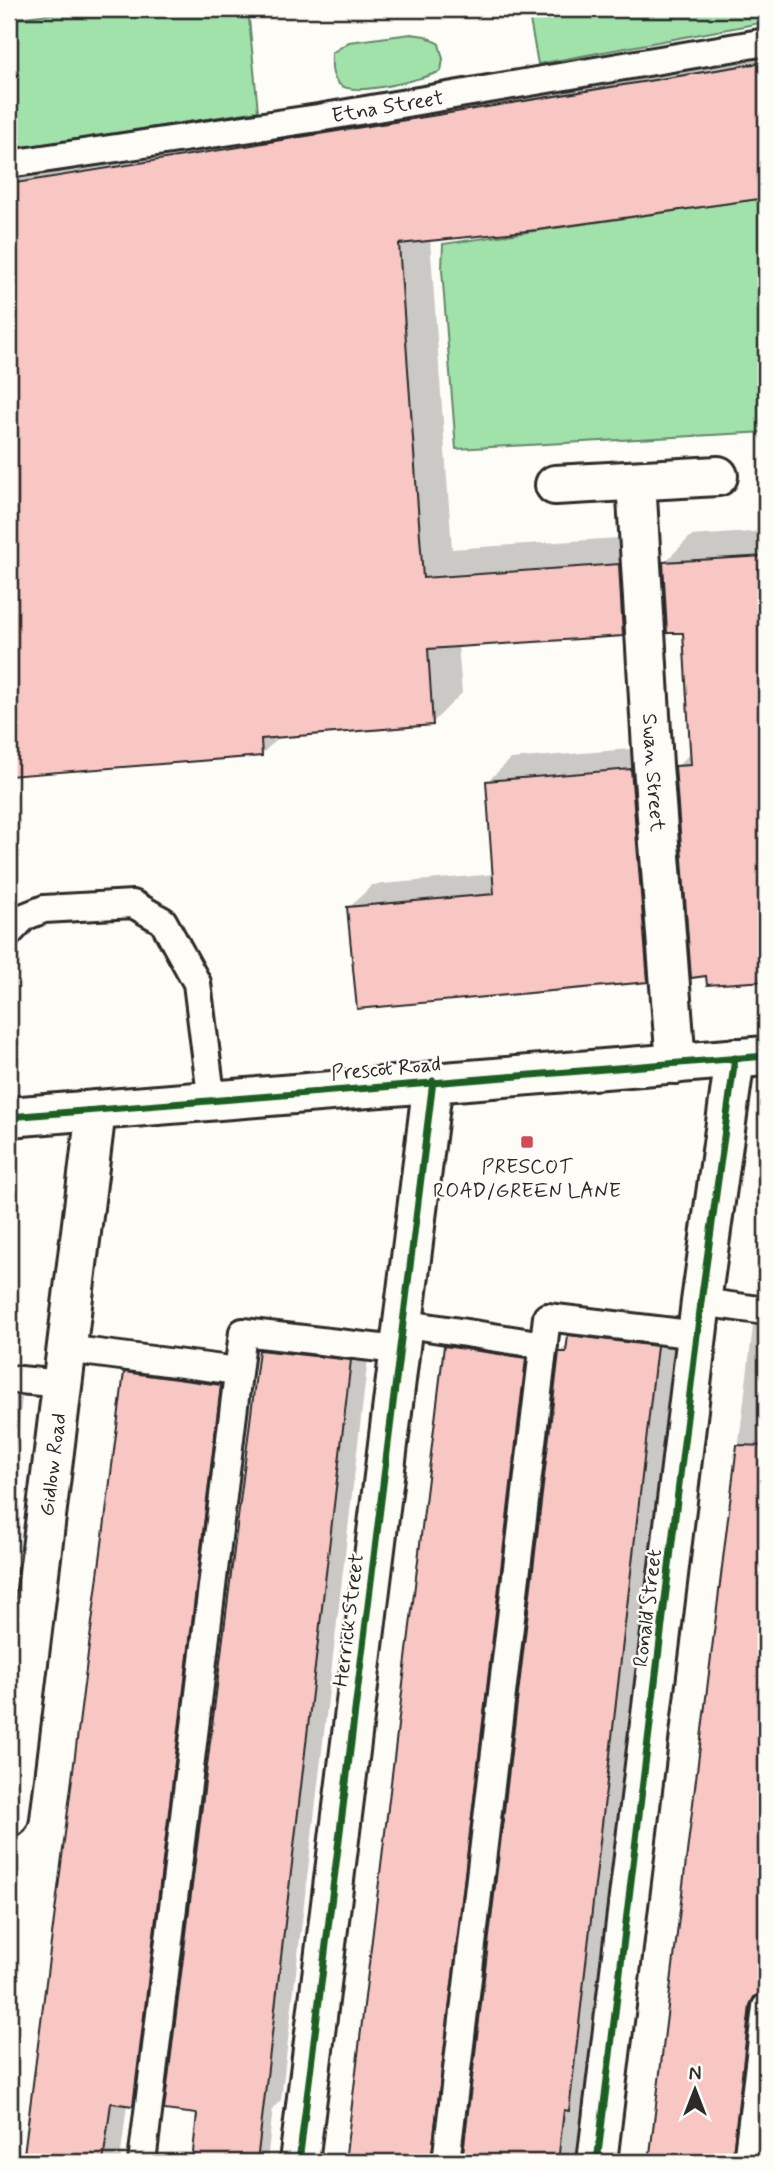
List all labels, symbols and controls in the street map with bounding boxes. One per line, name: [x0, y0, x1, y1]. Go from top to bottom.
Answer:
street label: Etna Street: [330, 84, 446, 130]
street label: Swan Street: [635, 713, 671, 833]
street label: Prescot Road: [330, 1050, 442, 1088]
marker: PRESCOT ROAD/GREEN LANE: [519, 1134, 535, 1150]
place label: PRESCOT ROAD/GREEN LANE: [433, 1153, 621, 1205]
street label: Gidlow Road: [33, 1412, 74, 1518]
street label: Ronald Street: [627, 1547, 669, 1669]
street label: Herrick Street: [327, 1552, 371, 1688]
north arrow: [660, 2056, 730, 2126]
text: N: [689, 2062, 701, 2087]

